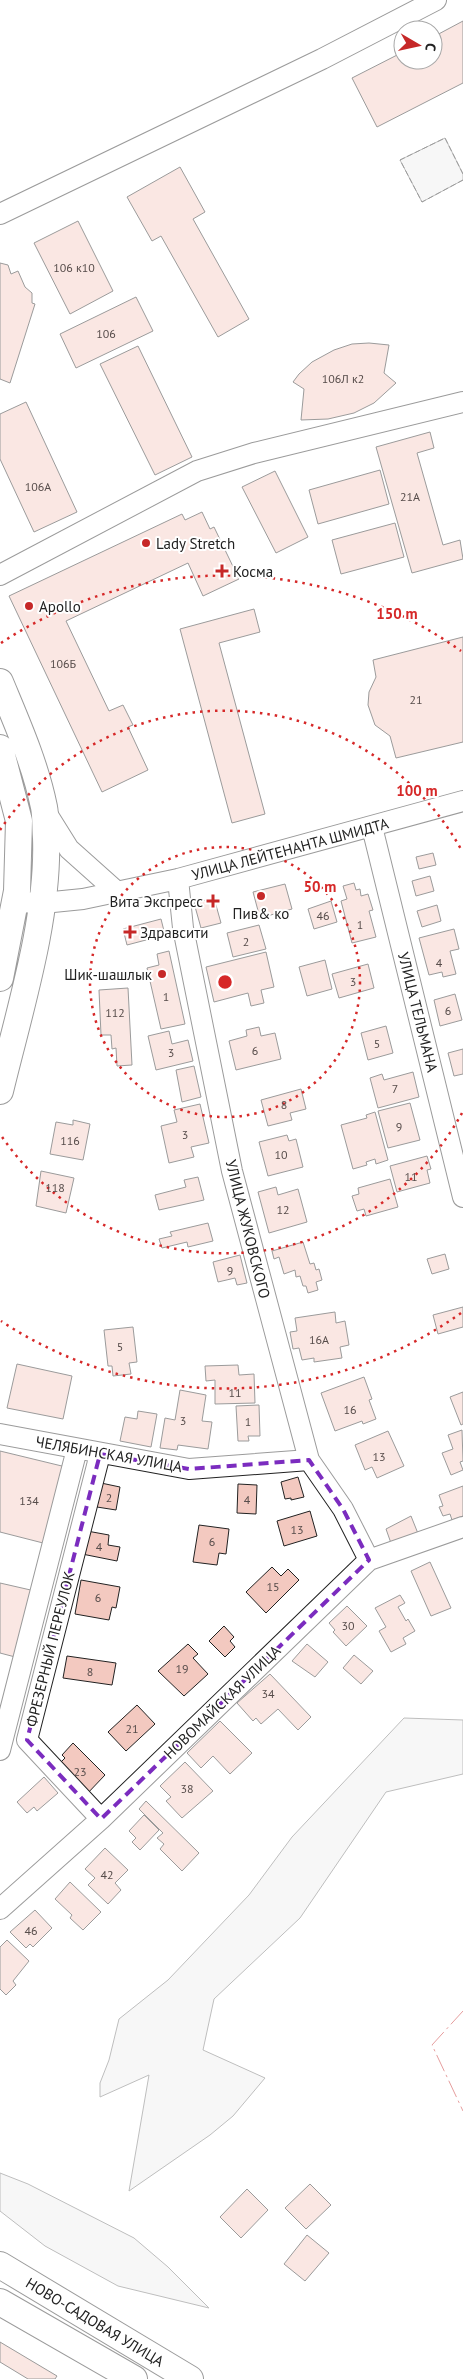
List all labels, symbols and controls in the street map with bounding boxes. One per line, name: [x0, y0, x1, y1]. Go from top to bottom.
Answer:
north arrow: [393, 20, 443, 70]
text: С: [421, 42, 440, 52]
house number: 106 к10: [53, 260, 95, 275]
house number: 106: [96, 326, 116, 341]
house number: 106Л к2: [322, 371, 364, 386]
house number: 106А: [25, 479, 51, 494]
house number: 21А: [400, 489, 420, 504]
place label: Lady Stretch: [156, 534, 235, 553]
marker: Lady Stretch: [140, 537, 152, 549]
place label: Косма: [233, 562, 273, 581]
marker: Косма: [215, 564, 229, 578]
place label: Apollo: [39, 597, 81, 616]
marker: Apollo: [23, 600, 35, 612]
text: 150 m: [376, 604, 418, 623]
house number: 106Б: [50, 656, 77, 671]
house number: 21: [409, 692, 423, 707]
text: 100 m: [396, 781, 438, 800]
street label: УЛИЦА ЛЕЙТЕНАНТА ШМИДТА: [190, 814, 391, 884]
text: 50 m: [304, 877, 336, 896]
marker: Пив& ко: [255, 890, 267, 902]
place label: Вита Экспресс: [109, 892, 203, 911]
marker: Вита Экспресс: [207, 895, 219, 907]
place label: Пив& ко: [233, 904, 289, 923]
house number: 46: [316, 908, 330, 923]
house number: 1: [357, 917, 363, 932]
place label: Здравсити: [140, 923, 208, 942]
marker: Здравсити: [124, 926, 136, 938]
house number: 2: [243, 934, 249, 949]
street label: УЛИЦА ТЕЛЬМАНА: [394, 950, 442, 1074]
house number: 4: [436, 955, 443, 970]
place label: Шик-шашлык: [64, 965, 153, 984]
marker: Шик-шашлык: [156, 968, 168, 980]
centre of rings: [216, 973, 234, 991]
house number: 3: [350, 974, 356, 989]
house number: 1: [163, 989, 169, 1004]
house number: 6: [445, 1003, 451, 1018]
house number: 112: [105, 1005, 125, 1020]
house number: 5: [374, 1036, 380, 1051]
house number: 6: [252, 1043, 258, 1058]
house number: 3: [168, 1045, 174, 1060]
house number: 7: [392, 1081, 398, 1096]
house number: 8: [281, 1097, 287, 1112]
house number: 9: [396, 1119, 402, 1134]
house number: 3: [182, 1127, 188, 1142]
house number: 116: [60, 1133, 80, 1148]
house number: 10: [274, 1147, 288, 1162]
street label: УЛИЦА ЖУКОВСКОГО: [222, 1158, 274, 1300]
house number: 11: [404, 1169, 418, 1184]
house number: 118: [45, 1180, 65, 1195]
house number: 12: [276, 1202, 290, 1217]
house number: 9: [227, 1263, 233, 1278]
house number: 16А: [309, 1332, 329, 1347]
house number: 5: [117, 1339, 123, 1354]
house number: 11: [228, 1385, 242, 1400]
house number: 16: [343, 1402, 357, 1417]
house number: 3: [180, 1413, 186, 1428]
house number: 1: [245, 1414, 251, 1429]
street label: ЧЕЛЯБИНСКАЯ УЛИЦА: [34, 1432, 184, 1476]
house number: 13: [372, 1449, 386, 1464]
house number: 2: [106, 1490, 112, 1505]
house number: 4: [244, 1492, 251, 1507]
house number: 134: [19, 1493, 39, 1508]
house number: 13: [290, 1522, 304, 1537]
house number: 6: [209, 1534, 215, 1549]
house number: 4: [96, 1539, 103, 1554]
street label: ФРЕЗЕРНЫЙ ПЕРЕУЛОК: [21, 1569, 79, 1729]
house number: 15: [266, 1579, 280, 1594]
house number: 6: [95, 1590, 101, 1605]
house number: 30: [341, 1618, 355, 1633]
street label: НОВОМАЙСКАЯ УЛИЦА: [160, 1641, 285, 1763]
house number: 19: [175, 1661, 189, 1676]
house number: 8: [87, 1664, 93, 1679]
house number: 34: [261, 1686, 275, 1701]
house number: 21: [125, 1721, 139, 1736]
house number: 23: [73, 1764, 87, 1779]
house number: 38: [180, 1781, 194, 1796]
house number: 42: [100, 1867, 114, 1882]
house number: 46: [24, 1923, 38, 1938]
street label: НОВО-САДОВАЯ УЛИЦА: [23, 2273, 168, 2371]

